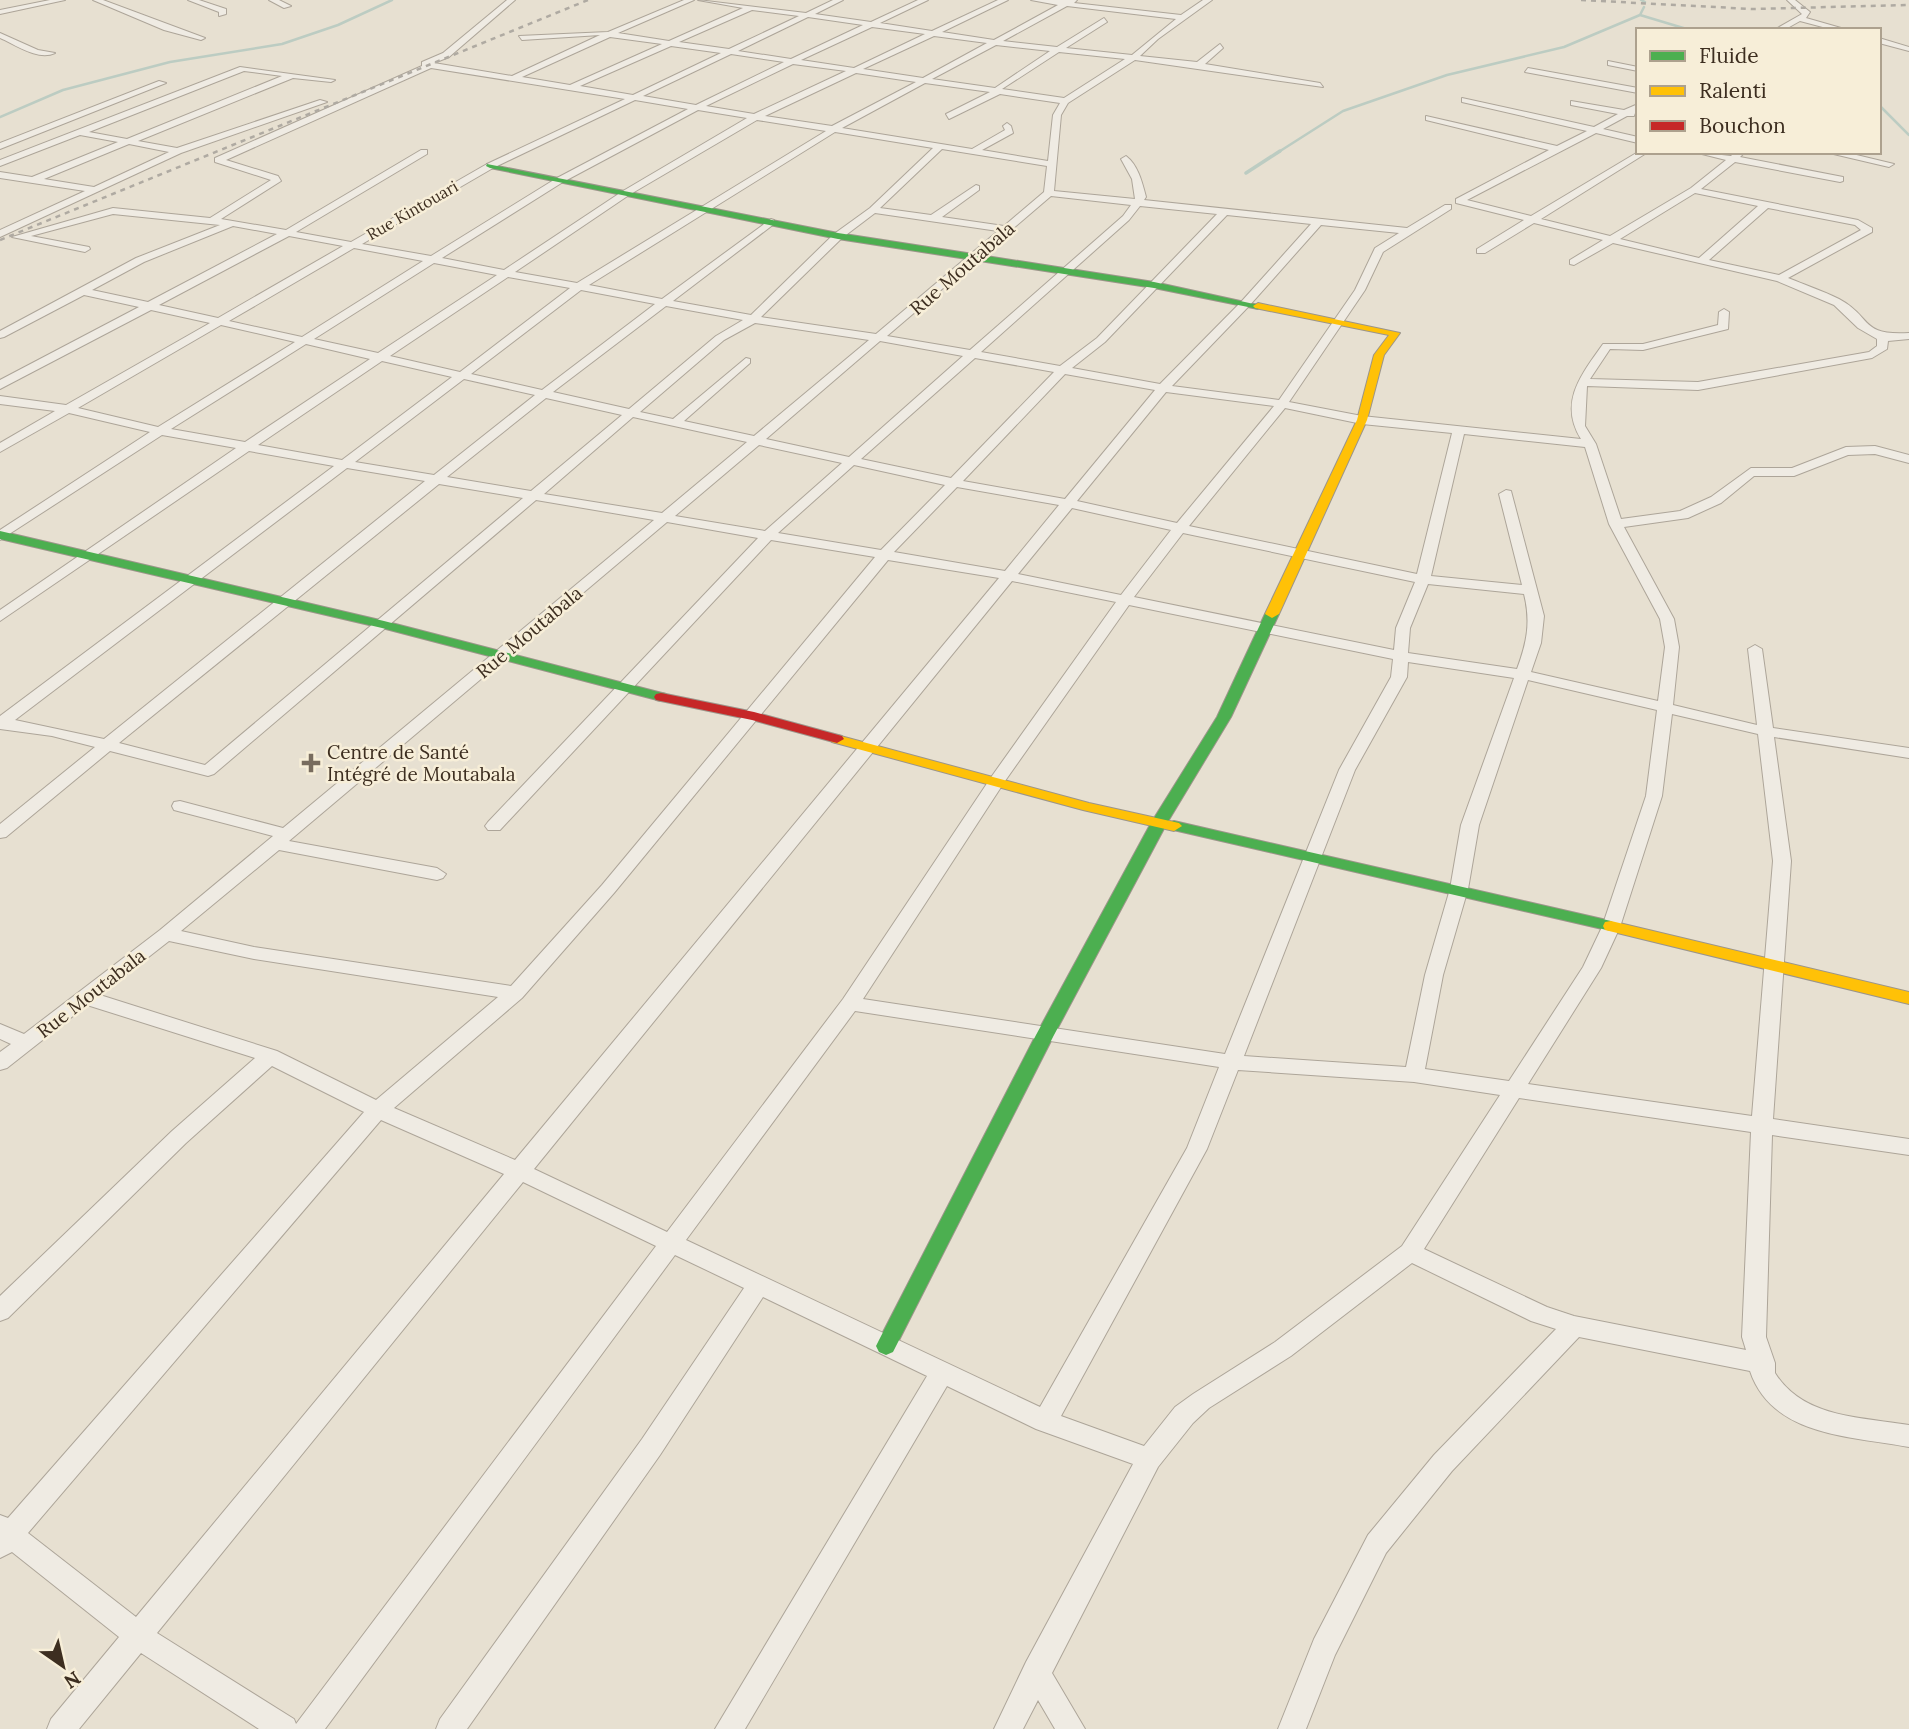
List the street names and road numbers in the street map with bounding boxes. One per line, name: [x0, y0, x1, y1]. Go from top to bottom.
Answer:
street label: Rue Kintouari: [363, 176, 461, 244]
street label: Rue Moutabala: [905, 216, 1020, 320]
street label: Rue Moutabala: [471, 580, 587, 683]
street label: Rue Moutabala: [32, 943, 150, 1043]

